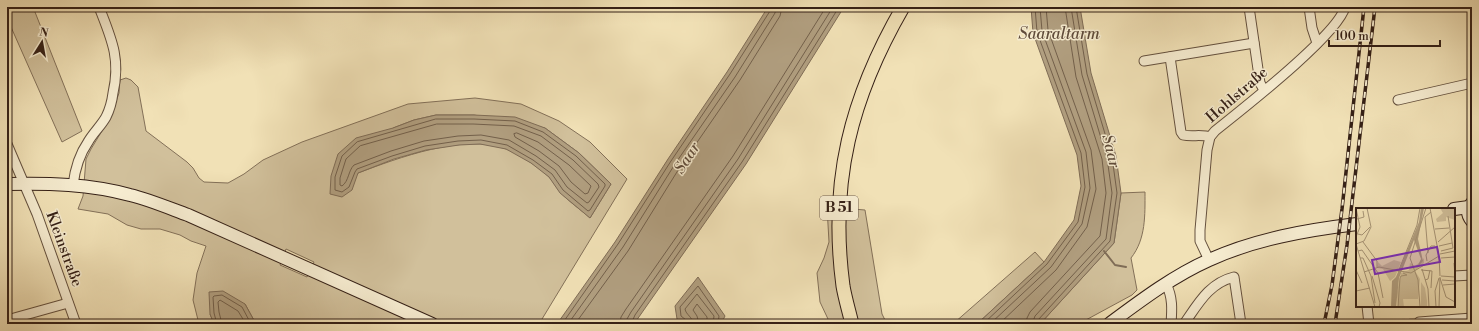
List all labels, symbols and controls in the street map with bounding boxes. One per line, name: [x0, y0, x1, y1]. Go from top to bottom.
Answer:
north arrow: [22, 22, 62, 62]
scale bar: [1329, 22, 1440, 48]
water label: Saaraltarm: [1018, 24, 1101, 44]
text: N: [38, 25, 50, 41]
text: 100 m: [1335, 29, 1369, 44]
street label: Hohlstraße: [1202, 63, 1272, 127]
water label: Saar: [1097, 132, 1125, 171]
water label: Saar: [669, 137, 705, 178]
road number: B 51: [820, 196, 858, 220]
inset map: [1356, 208, 1455, 307]
street label: Kleinstraße: [42, 209, 86, 289]

